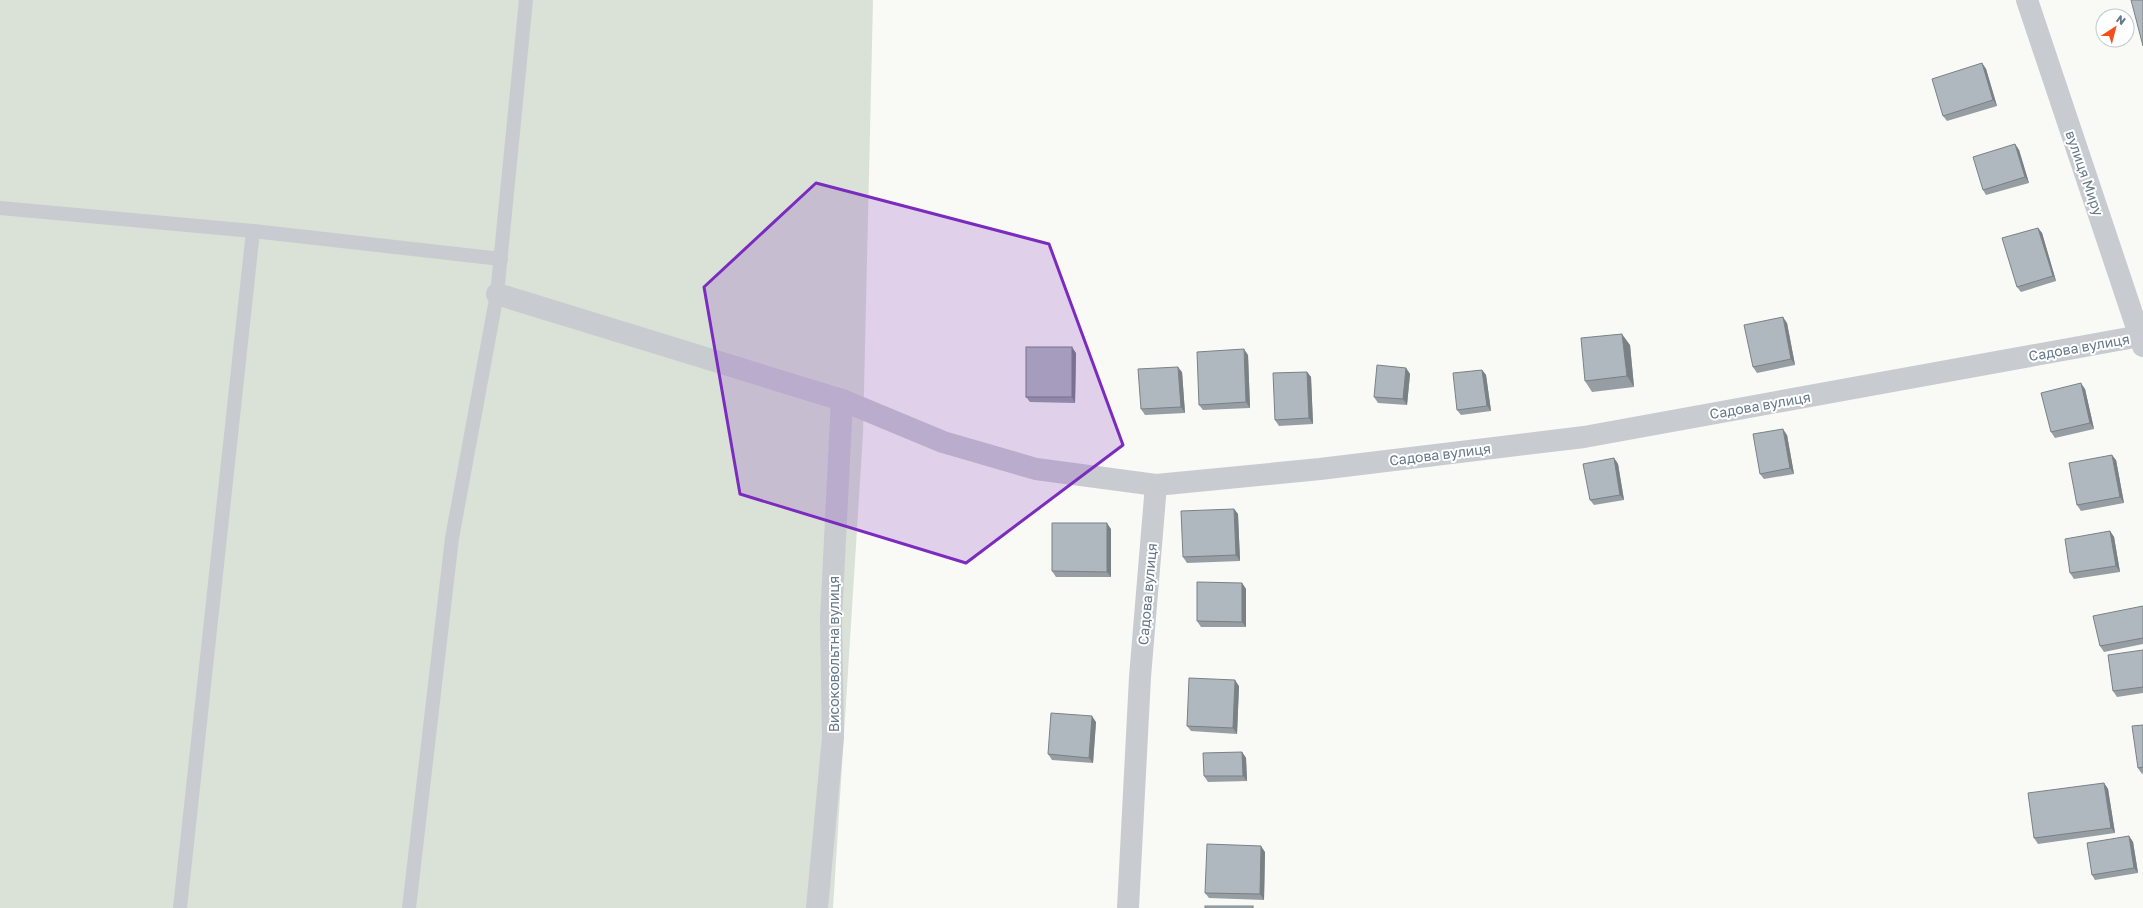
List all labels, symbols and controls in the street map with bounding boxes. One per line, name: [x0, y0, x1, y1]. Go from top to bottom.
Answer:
north arrow: [2095, 8, 2135, 48]
text: N: [2114, 12, 2128, 27]
street label: вулиця Миру: [2062, 128, 2108, 218]
street label: Садова вулиця: [2027, 330, 2131, 364]
street label: Садова вулиця: [1708, 388, 1812, 422]
street label: Садова вулиця: [1388, 439, 1492, 469]
street label: Садова вулиця: [1134, 542, 1160, 646]
street label: Високовольтна вулиця: [825, 576, 842, 732]

